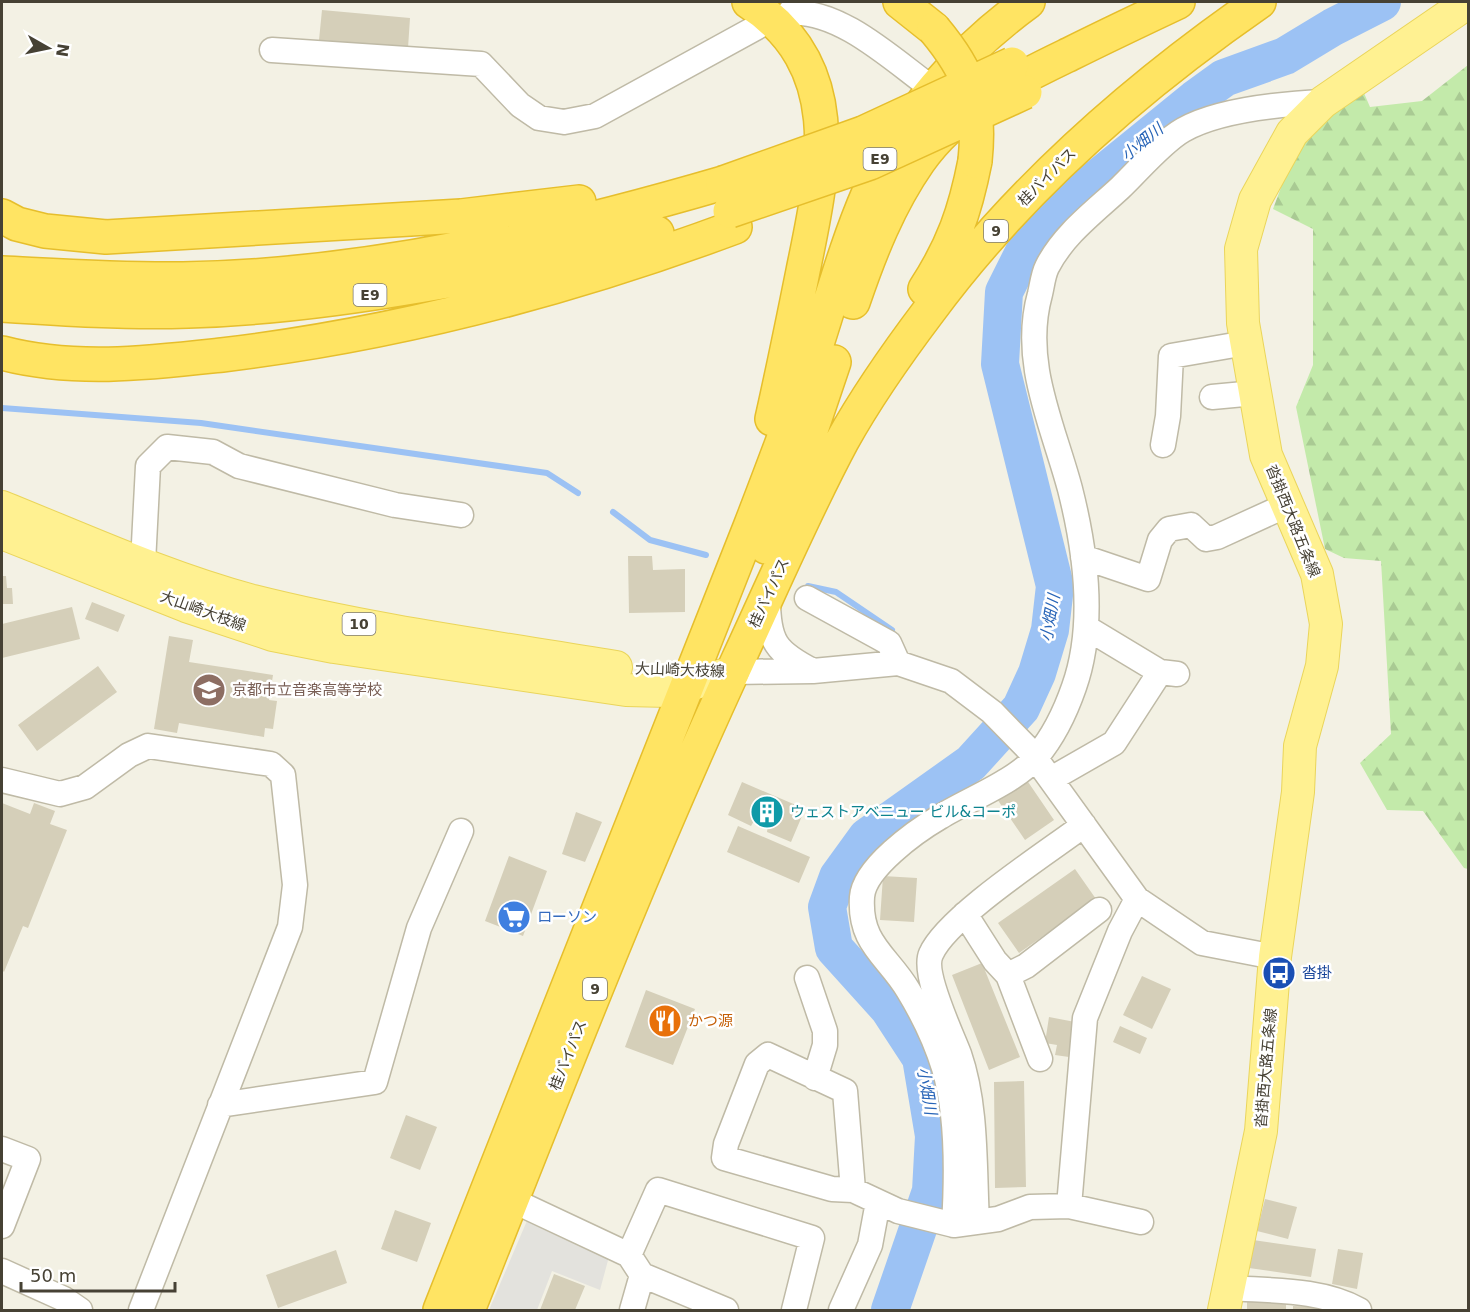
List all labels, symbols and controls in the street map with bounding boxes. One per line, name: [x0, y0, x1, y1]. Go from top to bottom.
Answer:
north arrow: [18, 18, 78, 78]
text: N: [52, 42, 73, 58]
water label: 小畑川: [1117, 118, 1168, 164]
street label: 桂バイパス: [1014, 144, 1080, 210]
road number: E9: [864, 148, 896, 170]
road number: 9: [984, 220, 1008, 242]
road number: E9: [354, 284, 386, 306]
street label: 沓掛西大路五条線: [1262, 462, 1324, 580]
street label: 桂バイパス: [745, 555, 793, 631]
street label: 大山崎大枝線: [158, 587, 248, 635]
water label: 小畑川: [1036, 591, 1064, 643]
road number: 10: [342, 613, 376, 635]
street label: 大山崎大枝線: [635, 659, 725, 681]
school or university icon: 京都市立音楽高等学校: [191, 672, 227, 708]
place label: 京都市立音楽高等学校: [232, 681, 382, 699]
building icon: ウェストアベニュー ビル&コーポ: [749, 794, 785, 830]
place label: ウェストアベニュー ビル&コーポ: [790, 803, 1016, 821]
supermarket icon: ローソン: [496, 899, 532, 935]
place label: ローソン: [537, 908, 597, 926]
bus stop icon: 沓掛: [1261, 955, 1297, 991]
place label: 沓掛: [1302, 964, 1332, 982]
road number: 9: [583, 978, 607, 1000]
restaurant icon: かつ源: [647, 1003, 683, 1039]
street label: 沓掛西大路五条線: [1252, 1007, 1280, 1129]
place label: かつ源: [688, 1012, 733, 1030]
street label: 桂バイパス: [546, 1017, 590, 1093]
water label: 小畑川: [913, 1066, 941, 1118]
scale bar: [21, 1255, 176, 1293]
text: 50 m: [30, 1265, 76, 1286]

